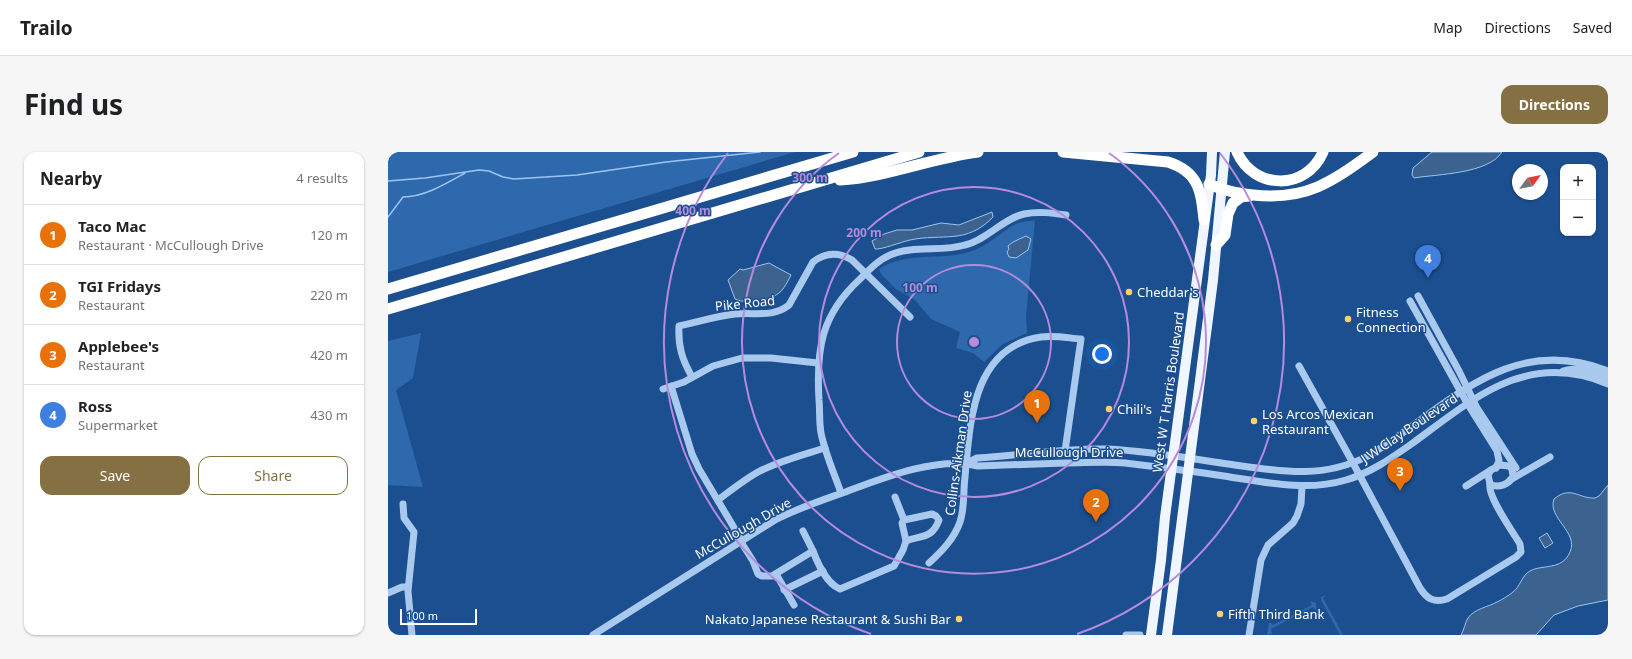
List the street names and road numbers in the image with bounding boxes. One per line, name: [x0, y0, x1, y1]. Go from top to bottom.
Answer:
street label: Pike Road: [714, 291, 776, 315]
street label: West W T Harris Boulevard: [1148, 311, 1188, 473]
street label: Collins-Aikman Drive: [940, 389, 976, 517]
street label: J W Clay Boulevard: [1355, 389, 1461, 468]
street label: McCullough Drive: [1015, 443, 1123, 461]
street label: McCullough Drive: [692, 493, 794, 563]

